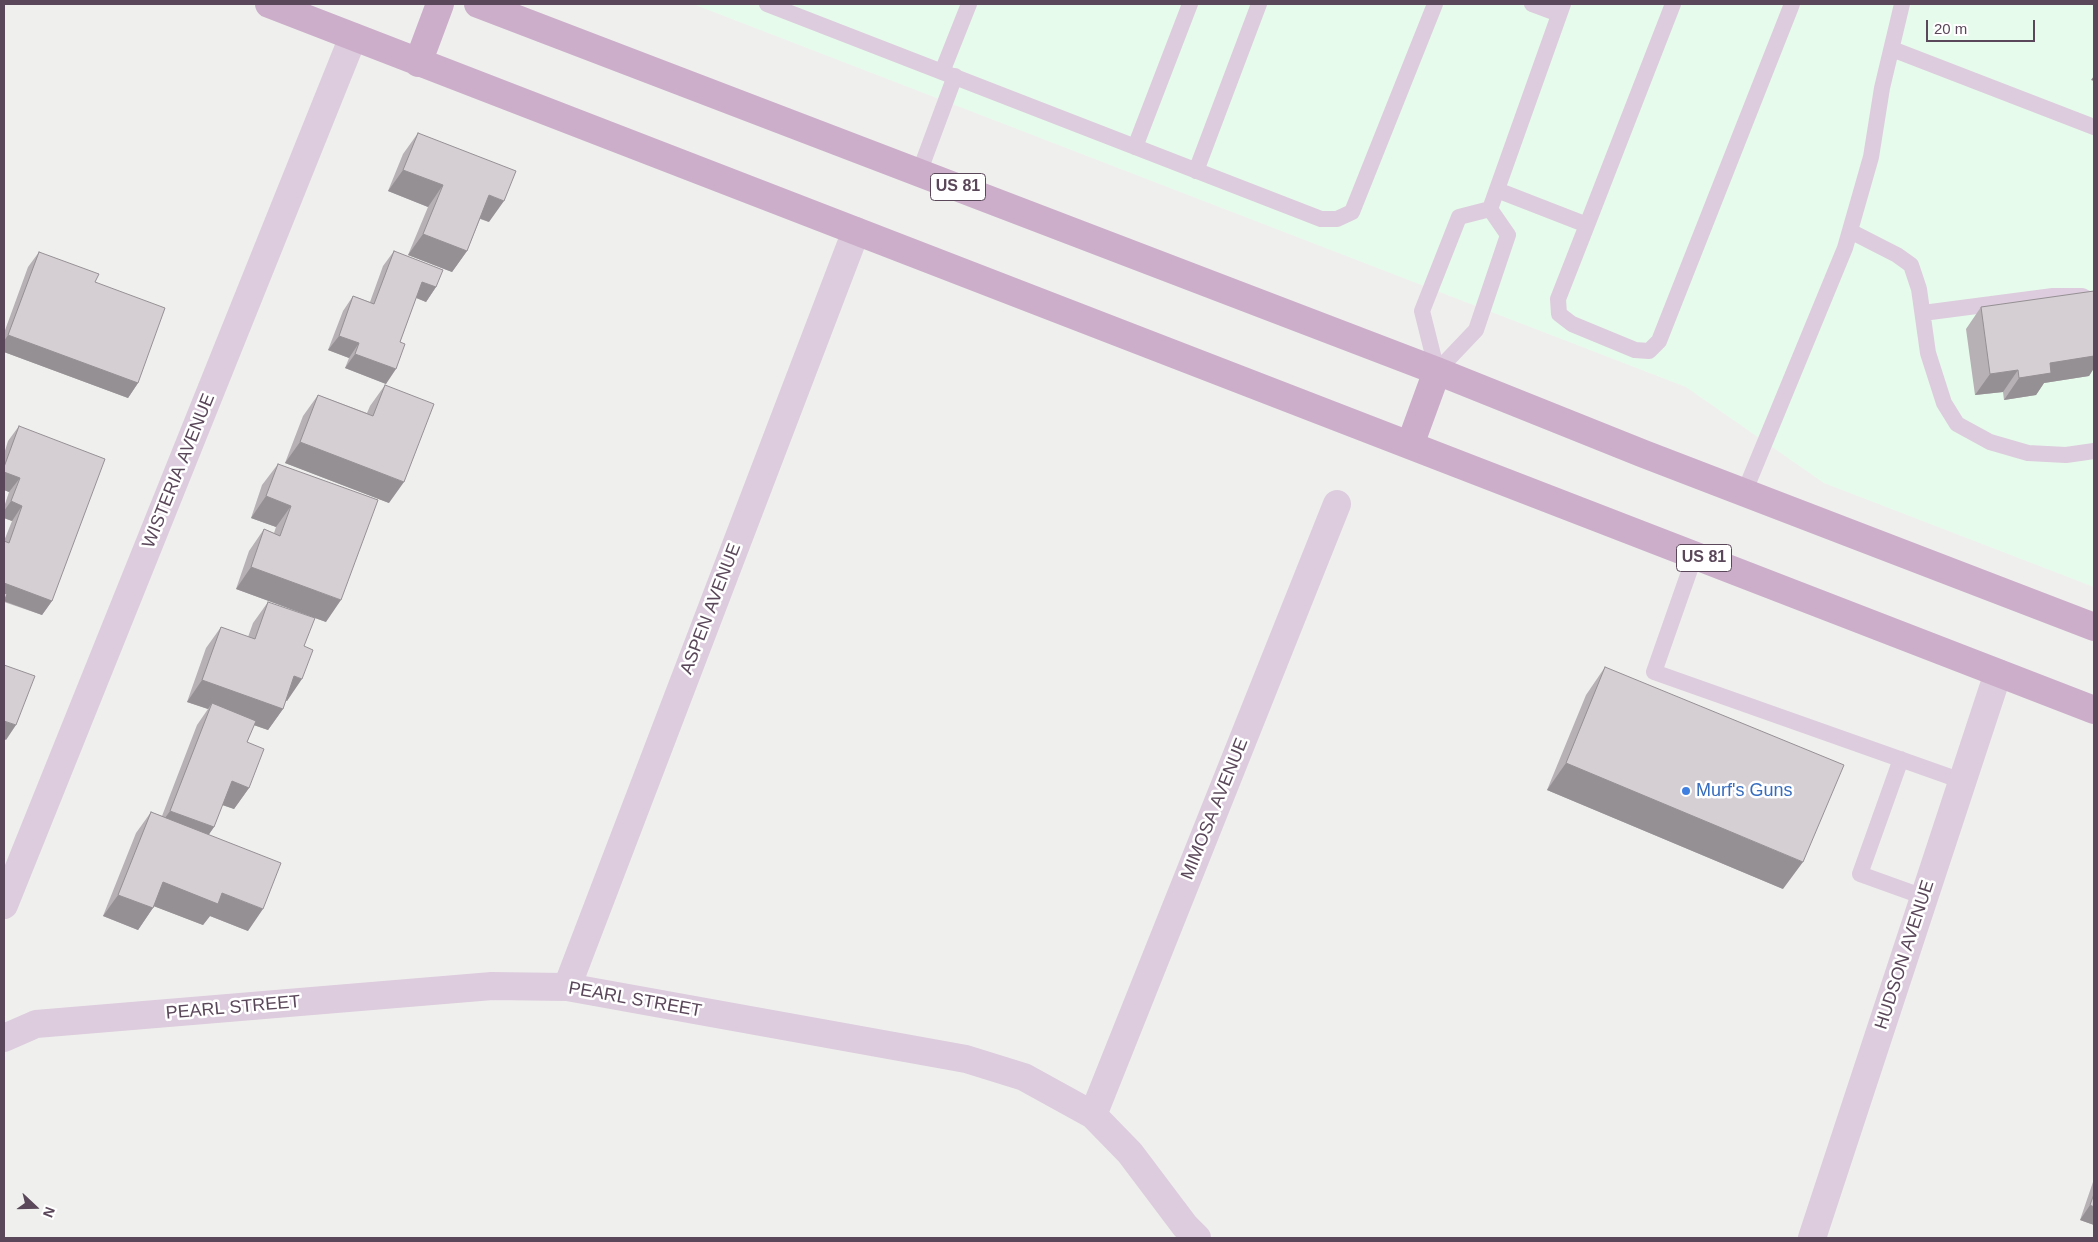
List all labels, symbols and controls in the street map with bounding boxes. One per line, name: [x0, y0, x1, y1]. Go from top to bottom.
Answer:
scale bar: [1928, 10, 2037, 42]
text: 20 m: [1934, 20, 1967, 37]
road number: US 81: [930, 173, 986, 200]
street label: WISTERIA AVENUE: [138, 391, 220, 551]
street label: ASPEN AVENUE: [676, 540, 746, 678]
road number: US 81: [1676, 544, 1732, 572]
street label: MIMOSA AVENUE: [1177, 735, 1253, 883]
place label: Murf's Guns: [1696, 780, 1792, 802]
marker: Murf's Guns: [1680, 785, 1692, 797]
street label: HUDSON AVENUE: [1871, 878, 1939, 1032]
street label: PEARL STREET: [567, 978, 703, 1022]
street label: PEARL STREET: [165, 991, 301, 1025]
north arrow: [10, 1182, 60, 1232]
text: N: [40, 1205, 58, 1220]

